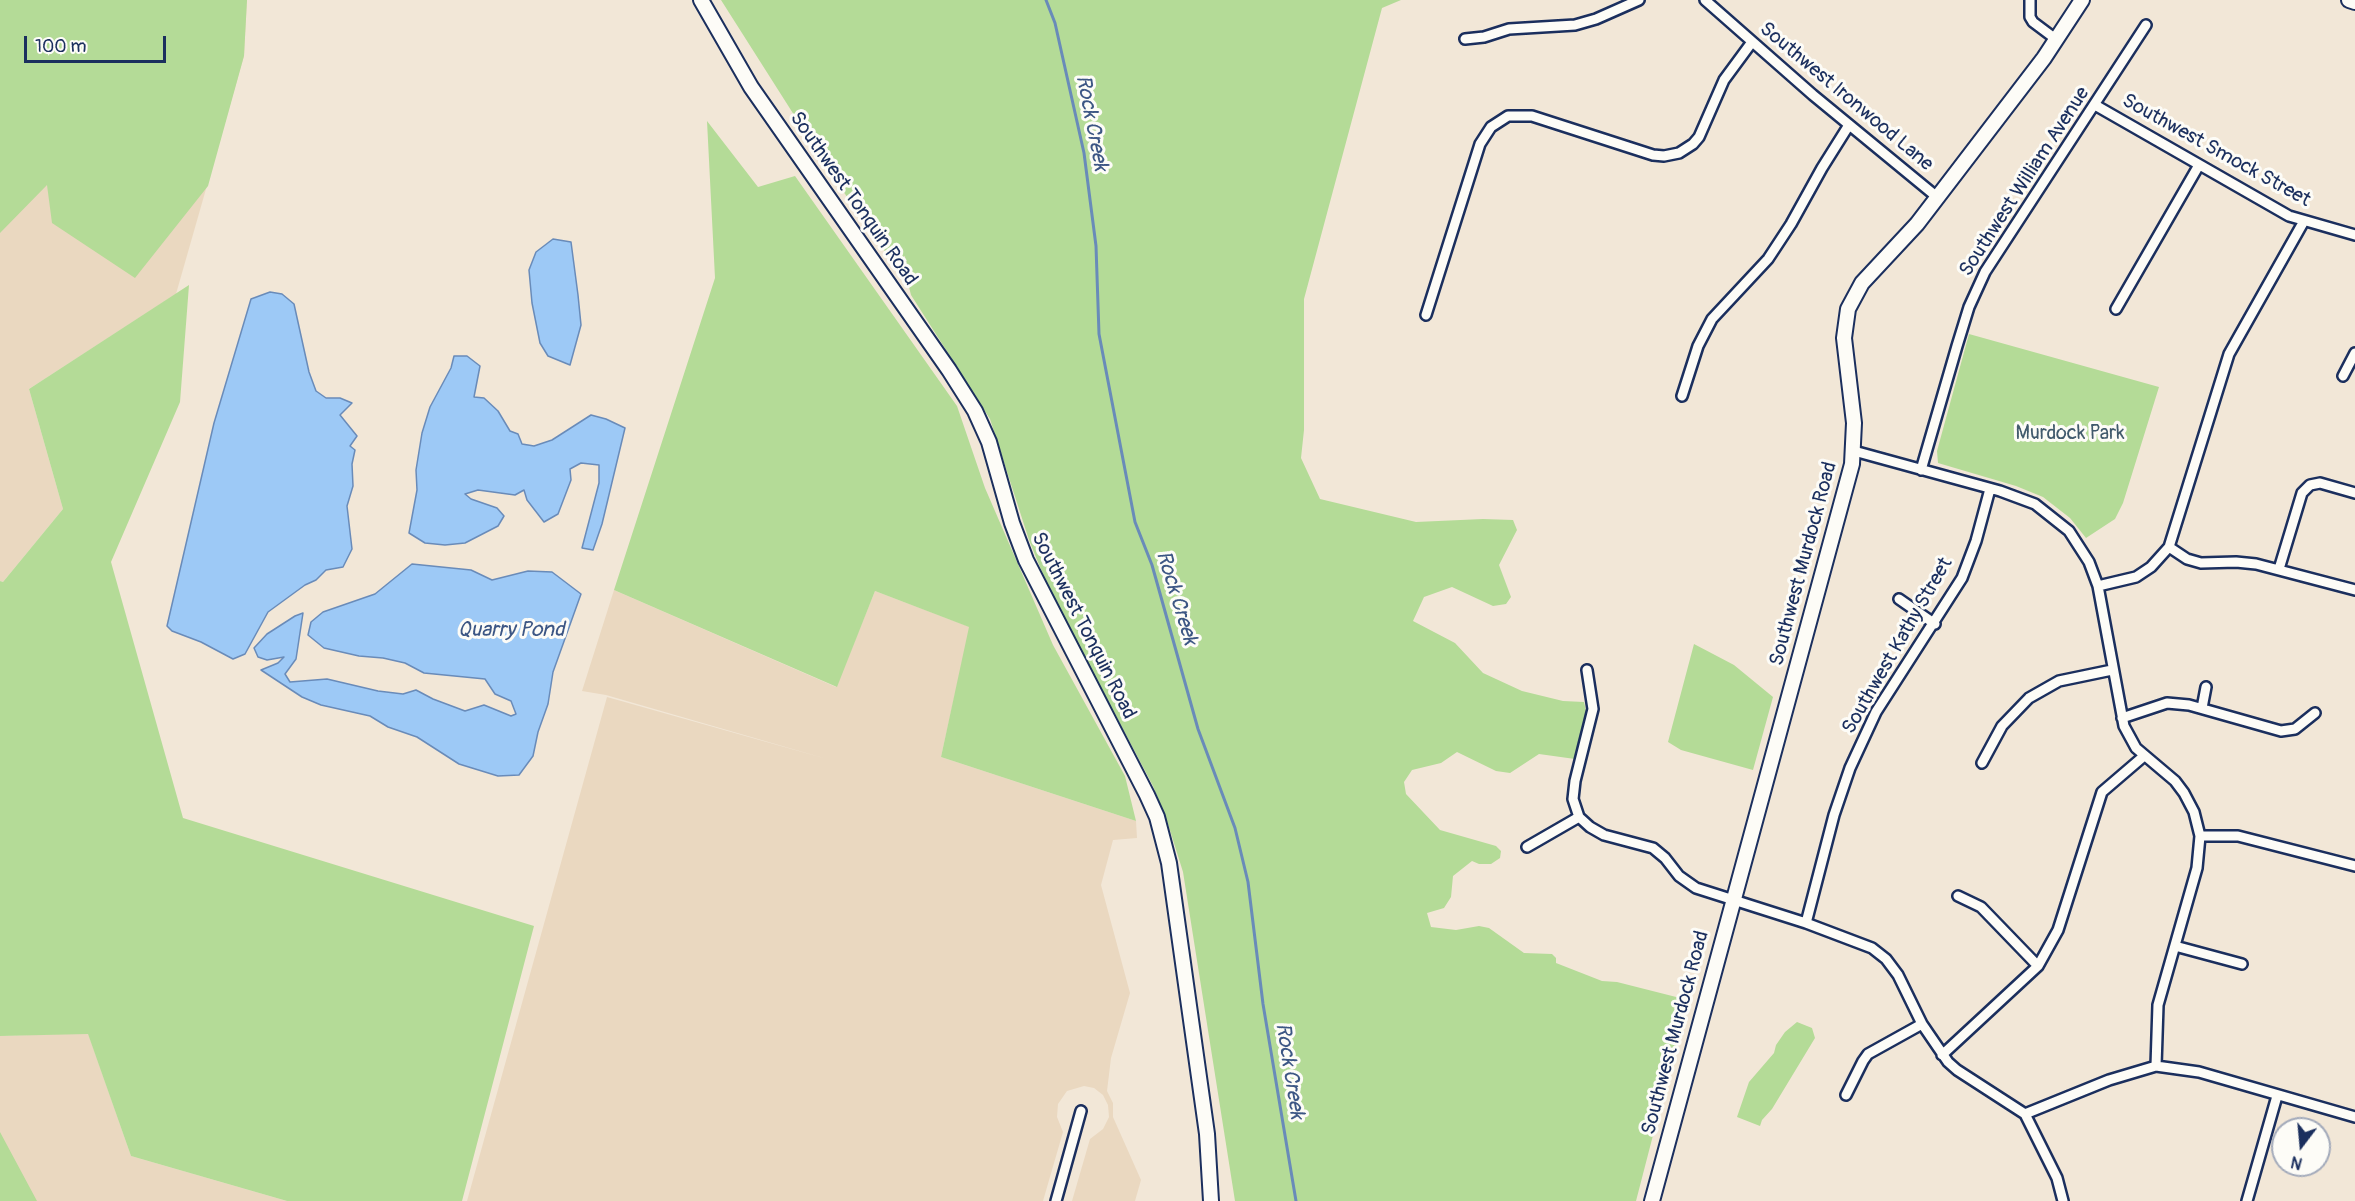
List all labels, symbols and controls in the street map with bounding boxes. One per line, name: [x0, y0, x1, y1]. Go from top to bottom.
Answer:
street label: Southwest Ironwood Lane: [1754, 17, 1938, 177]
scale bar: [27, 24, 170, 62]
text: 100 m: [35, 35, 87, 58]
water label: Rock Creek: [1069, 73, 1113, 173]
street label: Southwest William Avenue: [1955, 83, 2095, 281]
street label: Southwest Smock Street: [2118, 89, 2314, 213]
street label: Southwest Tonquin Road: [784, 108, 922, 290]
park label: Murdock Park: [2015, 422, 2125, 446]
street label: Southwest Murdock Road: [1765, 459, 1843, 669]
street label: Southwest Tonquin Road: [1025, 529, 1141, 723]
water label: Rock Creek: [1150, 548, 1202, 648]
street label: Southwest Kathy Street: [1838, 553, 1958, 739]
water label: Quarry Pond: [458, 618, 564, 644]
street label: Southwest Murdock Road: [1637, 928, 1715, 1138]
water label: Rock Creek: [1269, 1021, 1309, 1121]
north arrow: [2271, 1117, 2331, 1177]
text: N: [2289, 1151, 2305, 1173]

